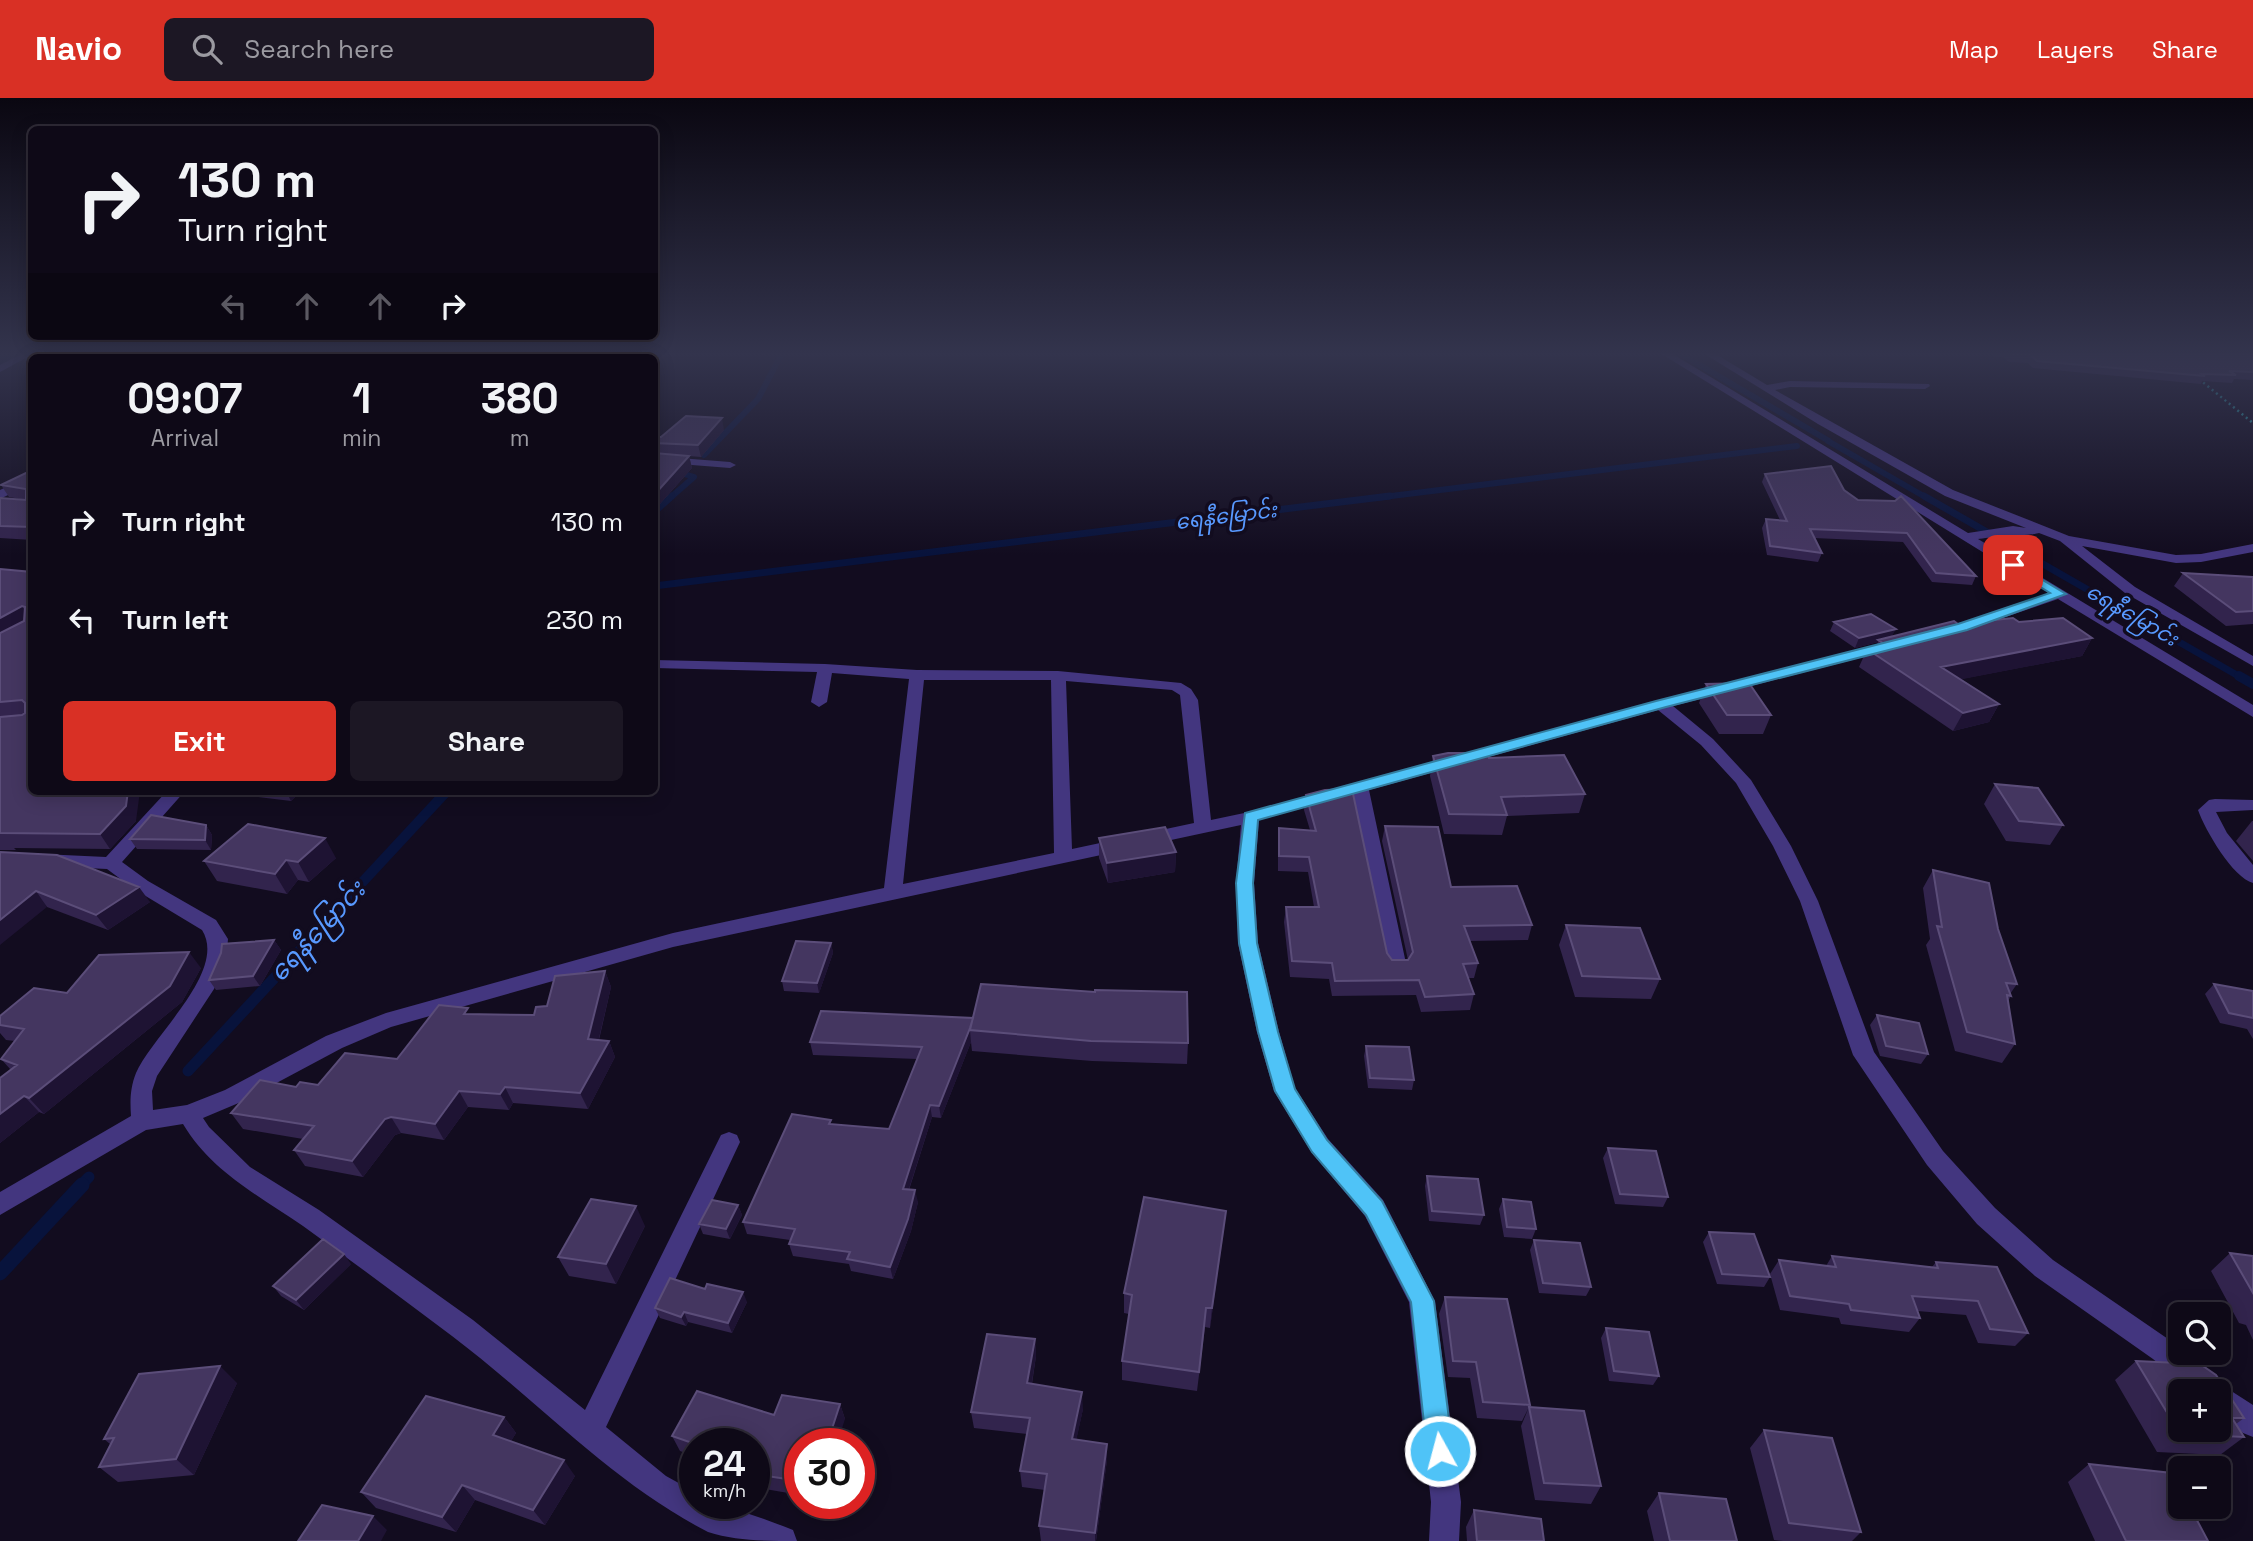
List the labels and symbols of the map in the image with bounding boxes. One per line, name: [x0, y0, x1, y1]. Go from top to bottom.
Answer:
water label: ရေနီမြောင်း: [1174, 495, 1280, 539]
pin: [1983, 535, 2043, 595]
water label: ရေနီမြောင်း: [2079, 577, 2185, 656]
water label: ရေနီမြောင်း: [261, 871, 377, 992]
position arrow: [1403, 1414, 1477, 1488]
speed limit sign: 30: [784, 1428, 875, 1519]

